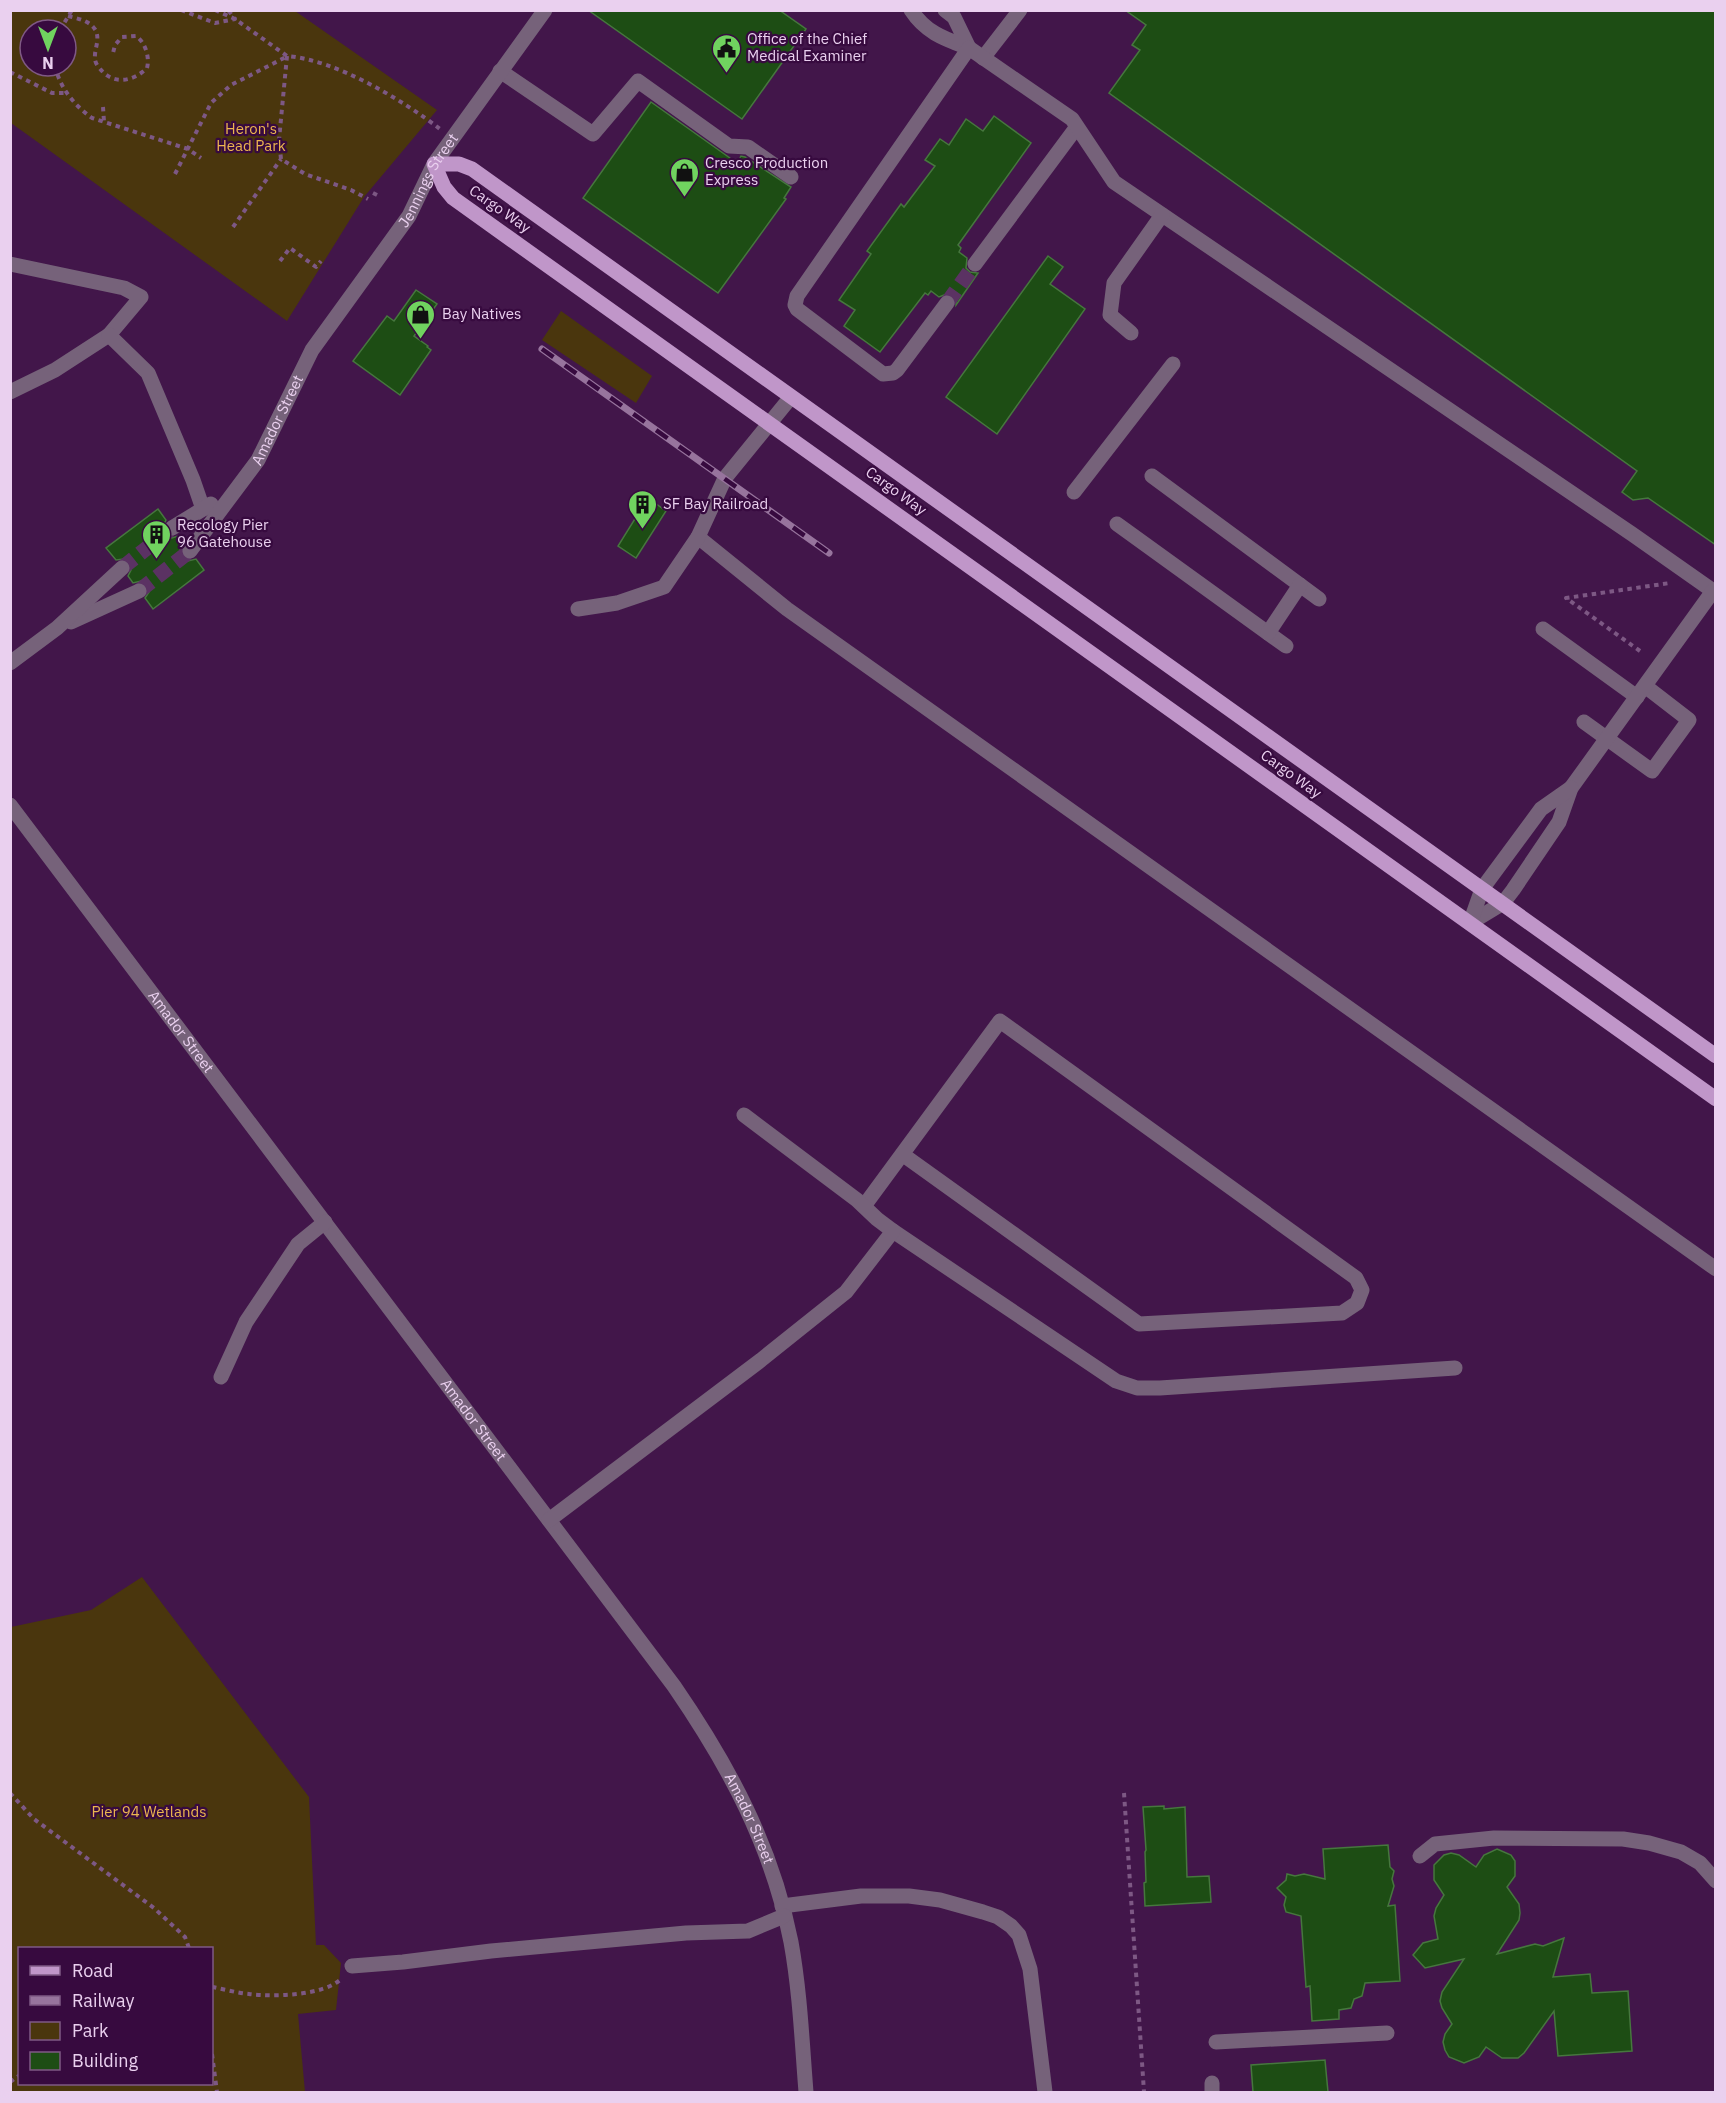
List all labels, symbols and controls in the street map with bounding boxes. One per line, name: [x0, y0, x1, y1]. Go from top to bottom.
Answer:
north arrow: [18, 18, 78, 78]
place label: Office of the Chief Medical Examiner: [747, 29, 867, 65]
public building icon: Office of the Chief Medical Examiner: [710, 32, 742, 74]
text: N: [42, 53, 54, 73]
park label: Heron's Head Park: [216, 119, 286, 155]
street label: Jennings Street: [394, 129, 462, 231]
place label: Cresco Production Express: [705, 153, 828, 189]
shop icon: Cresco Production Express: [668, 156, 700, 198]
street label: Cargo Way: [466, 180, 535, 237]
shop icon: Bay Natives: [405, 298, 437, 340]
place label: Bay Natives: [442, 304, 521, 323]
street label: Amador Street: [247, 372, 307, 468]
street label: Cargo Way: [862, 462, 931, 519]
building icon: SF Bay Railroad: [626, 488, 658, 530]
place label: SF Bay Railroad: [663, 494, 768, 513]
place label: Recology Pier 96 Gatehouse: [177, 515, 271, 551]
building icon: Recology Pier 96 Gatehouse: [140, 518, 172, 560]
street label: Cargo Way: [1257, 745, 1326, 802]
street label: Amador Street: [144, 987, 218, 1076]
street label: Amador Street: [437, 1375, 511, 1465]
street label: Amador Street: [721, 1769, 779, 1866]
park label: Pier 94 Wetlands: [92, 1802, 206, 1821]
legend: [18, 1947, 213, 2085]
text: Road: [72, 1959, 113, 1982]
text: Railway: [72, 1989, 134, 2012]
text: Park: [72, 2019, 109, 2042]
text: Building: [72, 2049, 139, 2072]

